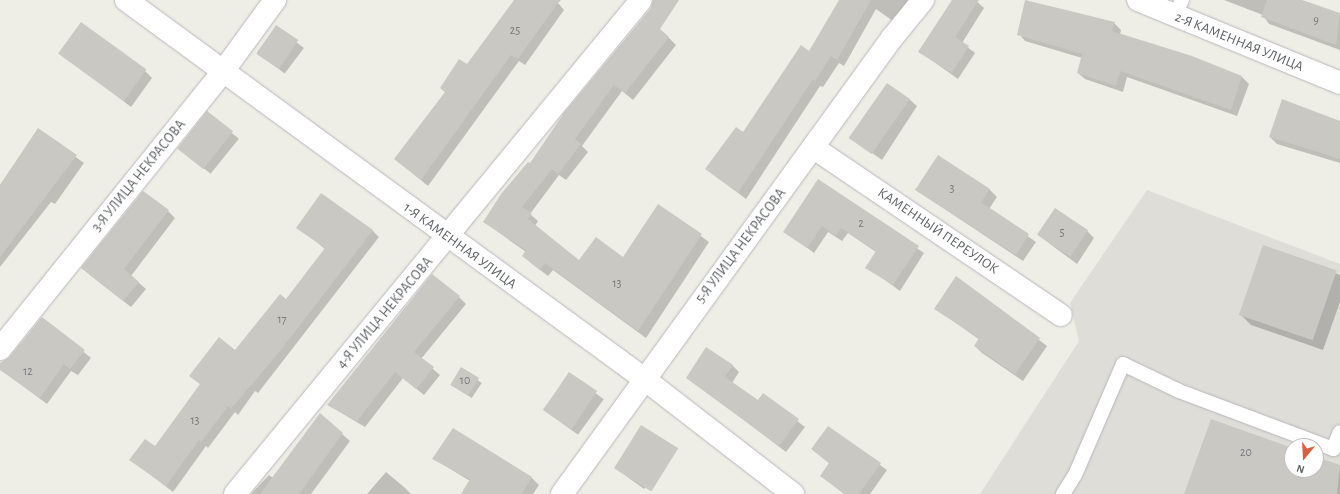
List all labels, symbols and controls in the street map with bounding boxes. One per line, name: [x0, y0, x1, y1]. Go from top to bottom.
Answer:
street label: 2-Я КАМЕННАЯ УЛИЦА: [1172, 9, 1306, 75]
house number: 9: [1313, 14, 1319, 28]
house number: 25: [510, 24, 520, 38]
street label: 3-Я УЛИЦА НЕКРАСОВА: [89, 117, 189, 235]
house number: 3: [950, 182, 954, 196]
street label: КАМЕННЫЙ ПЕРЕУЛОК: [874, 184, 1002, 278]
street label: 5-Я УЛИЦА НЕКРАСОВА: [692, 185, 790, 307]
street label: 1-Я КАМЕННАЯ УЛИЦА: [400, 199, 520, 293]
house number: 2: [858, 217, 864, 231]
house number: 5: [1059, 226, 1065, 240]
street label: 4-Я УЛИЦА НЕКРАСОВА: [334, 254, 436, 372]
house number: 13: [612, 277, 622, 291]
house number: 17: [277, 313, 287, 327]
house number: 12: [23, 365, 33, 379]
house number: 10: [460, 374, 470, 388]
house number: 13: [190, 414, 200, 428]
north arrow: [1284, 438, 1324, 478]
house number: 20: [1240, 446, 1252, 460]
text: N: [1295, 463, 1306, 475]

